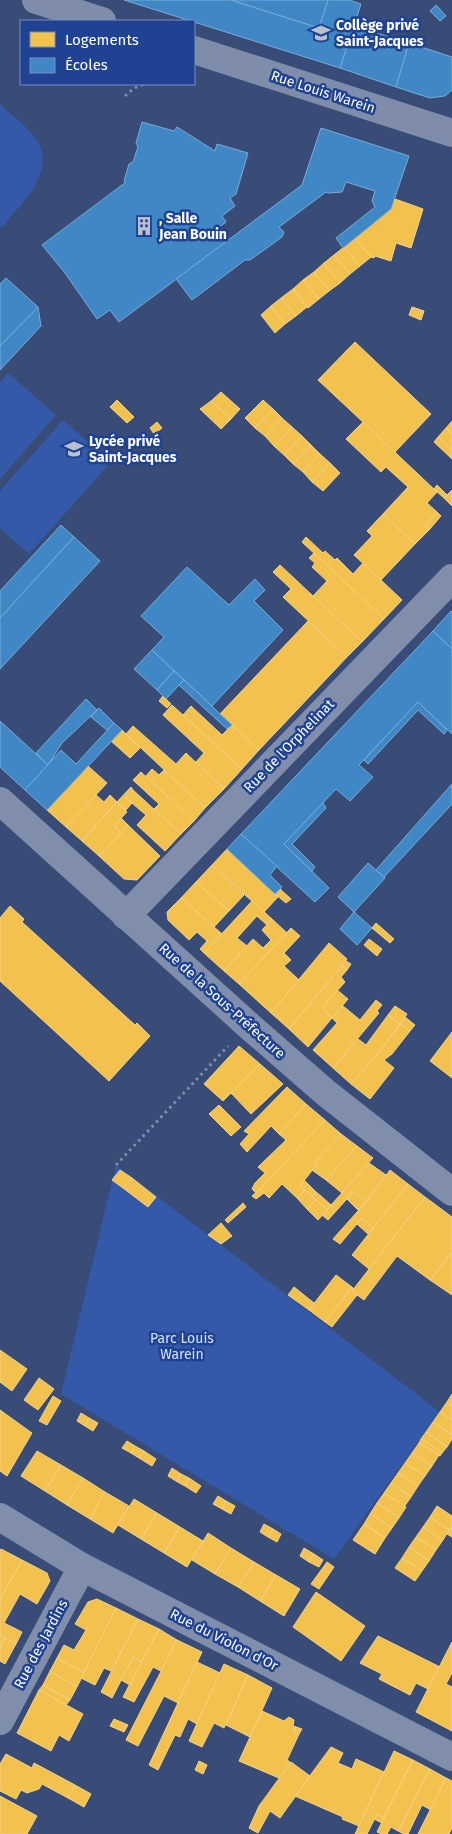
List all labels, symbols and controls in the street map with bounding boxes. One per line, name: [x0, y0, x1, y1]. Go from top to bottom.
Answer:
place label: Collège privé Saint-Jacques: [336, 17, 424, 50]
legend: [20, 20, 195, 85]
school or university icon: Collège privé Saint-Jacques: [310, 22, 332, 44]
text: Logements: [65, 31, 139, 49]
text: Écoles: [65, 56, 108, 74]
street label: Rue Louis Warein: [269, 67, 377, 117]
place label: , Salle Jean Bouin: [158, 210, 227, 243]
building icon: , Salle Jean Bouin: [133, 215, 155, 237]
place label: Lycée privé Saint-Jacques: [89, 433, 177, 466]
school or university icon: Lycée privé Saint-Jacques: [63, 438, 85, 460]
street label: Rue de l'Orphelinat: [240, 695, 338, 796]
street label: Rue de la Sous-Préfecture: [155, 940, 289, 1062]
park label: Parc Louis Warein: [150, 1330, 214, 1363]
street label: Rue des Jardins: [10, 1596, 72, 1691]
street label: Rue du Violon d'Or: [167, 1605, 281, 1675]

